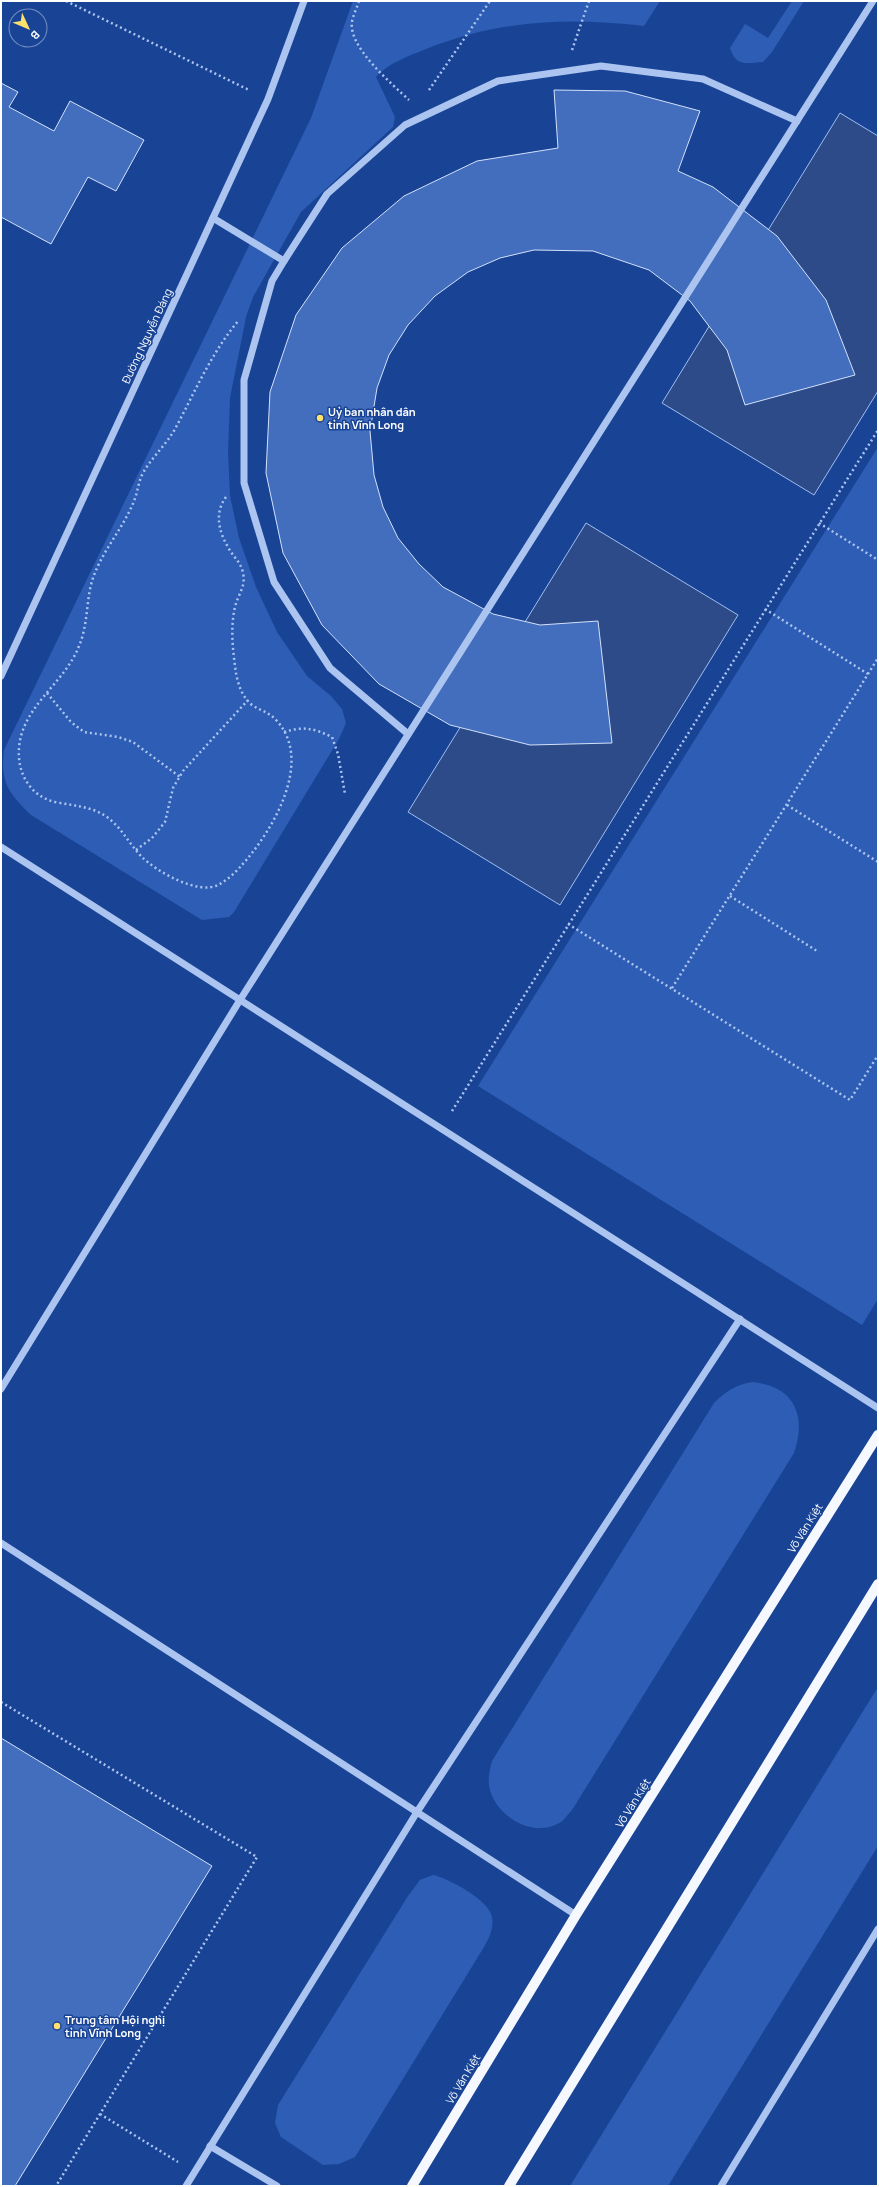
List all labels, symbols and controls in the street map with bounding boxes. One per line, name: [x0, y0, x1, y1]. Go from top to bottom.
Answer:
north arrow: [8, 8, 48, 48]
text: B: [28, 28, 43, 43]
street label: Đường Nguyễn Đáng: [118, 286, 175, 386]
place label: Uỷ ban nhân dân tỉnh Vĩnh Long: [328, 404, 416, 432]
marker: Uỷ ban nhân dân tỉnh Vĩnh Long: [315, 413, 325, 423]
street label: Võ Văn Kiệt: [783, 1500, 826, 1555]
street label: Võ Văn Kiệt: [611, 1775, 654, 1830]
place label: Trung tâm Hội nghị tỉnh Vĩnh Long: [65, 2012, 165, 2040]
marker: Trung tâm Hội nghị tỉnh Vĩnh Long: [52, 2021, 62, 2031]
street label: Võ Văn Kiệt: [442, 2051, 483, 2106]

